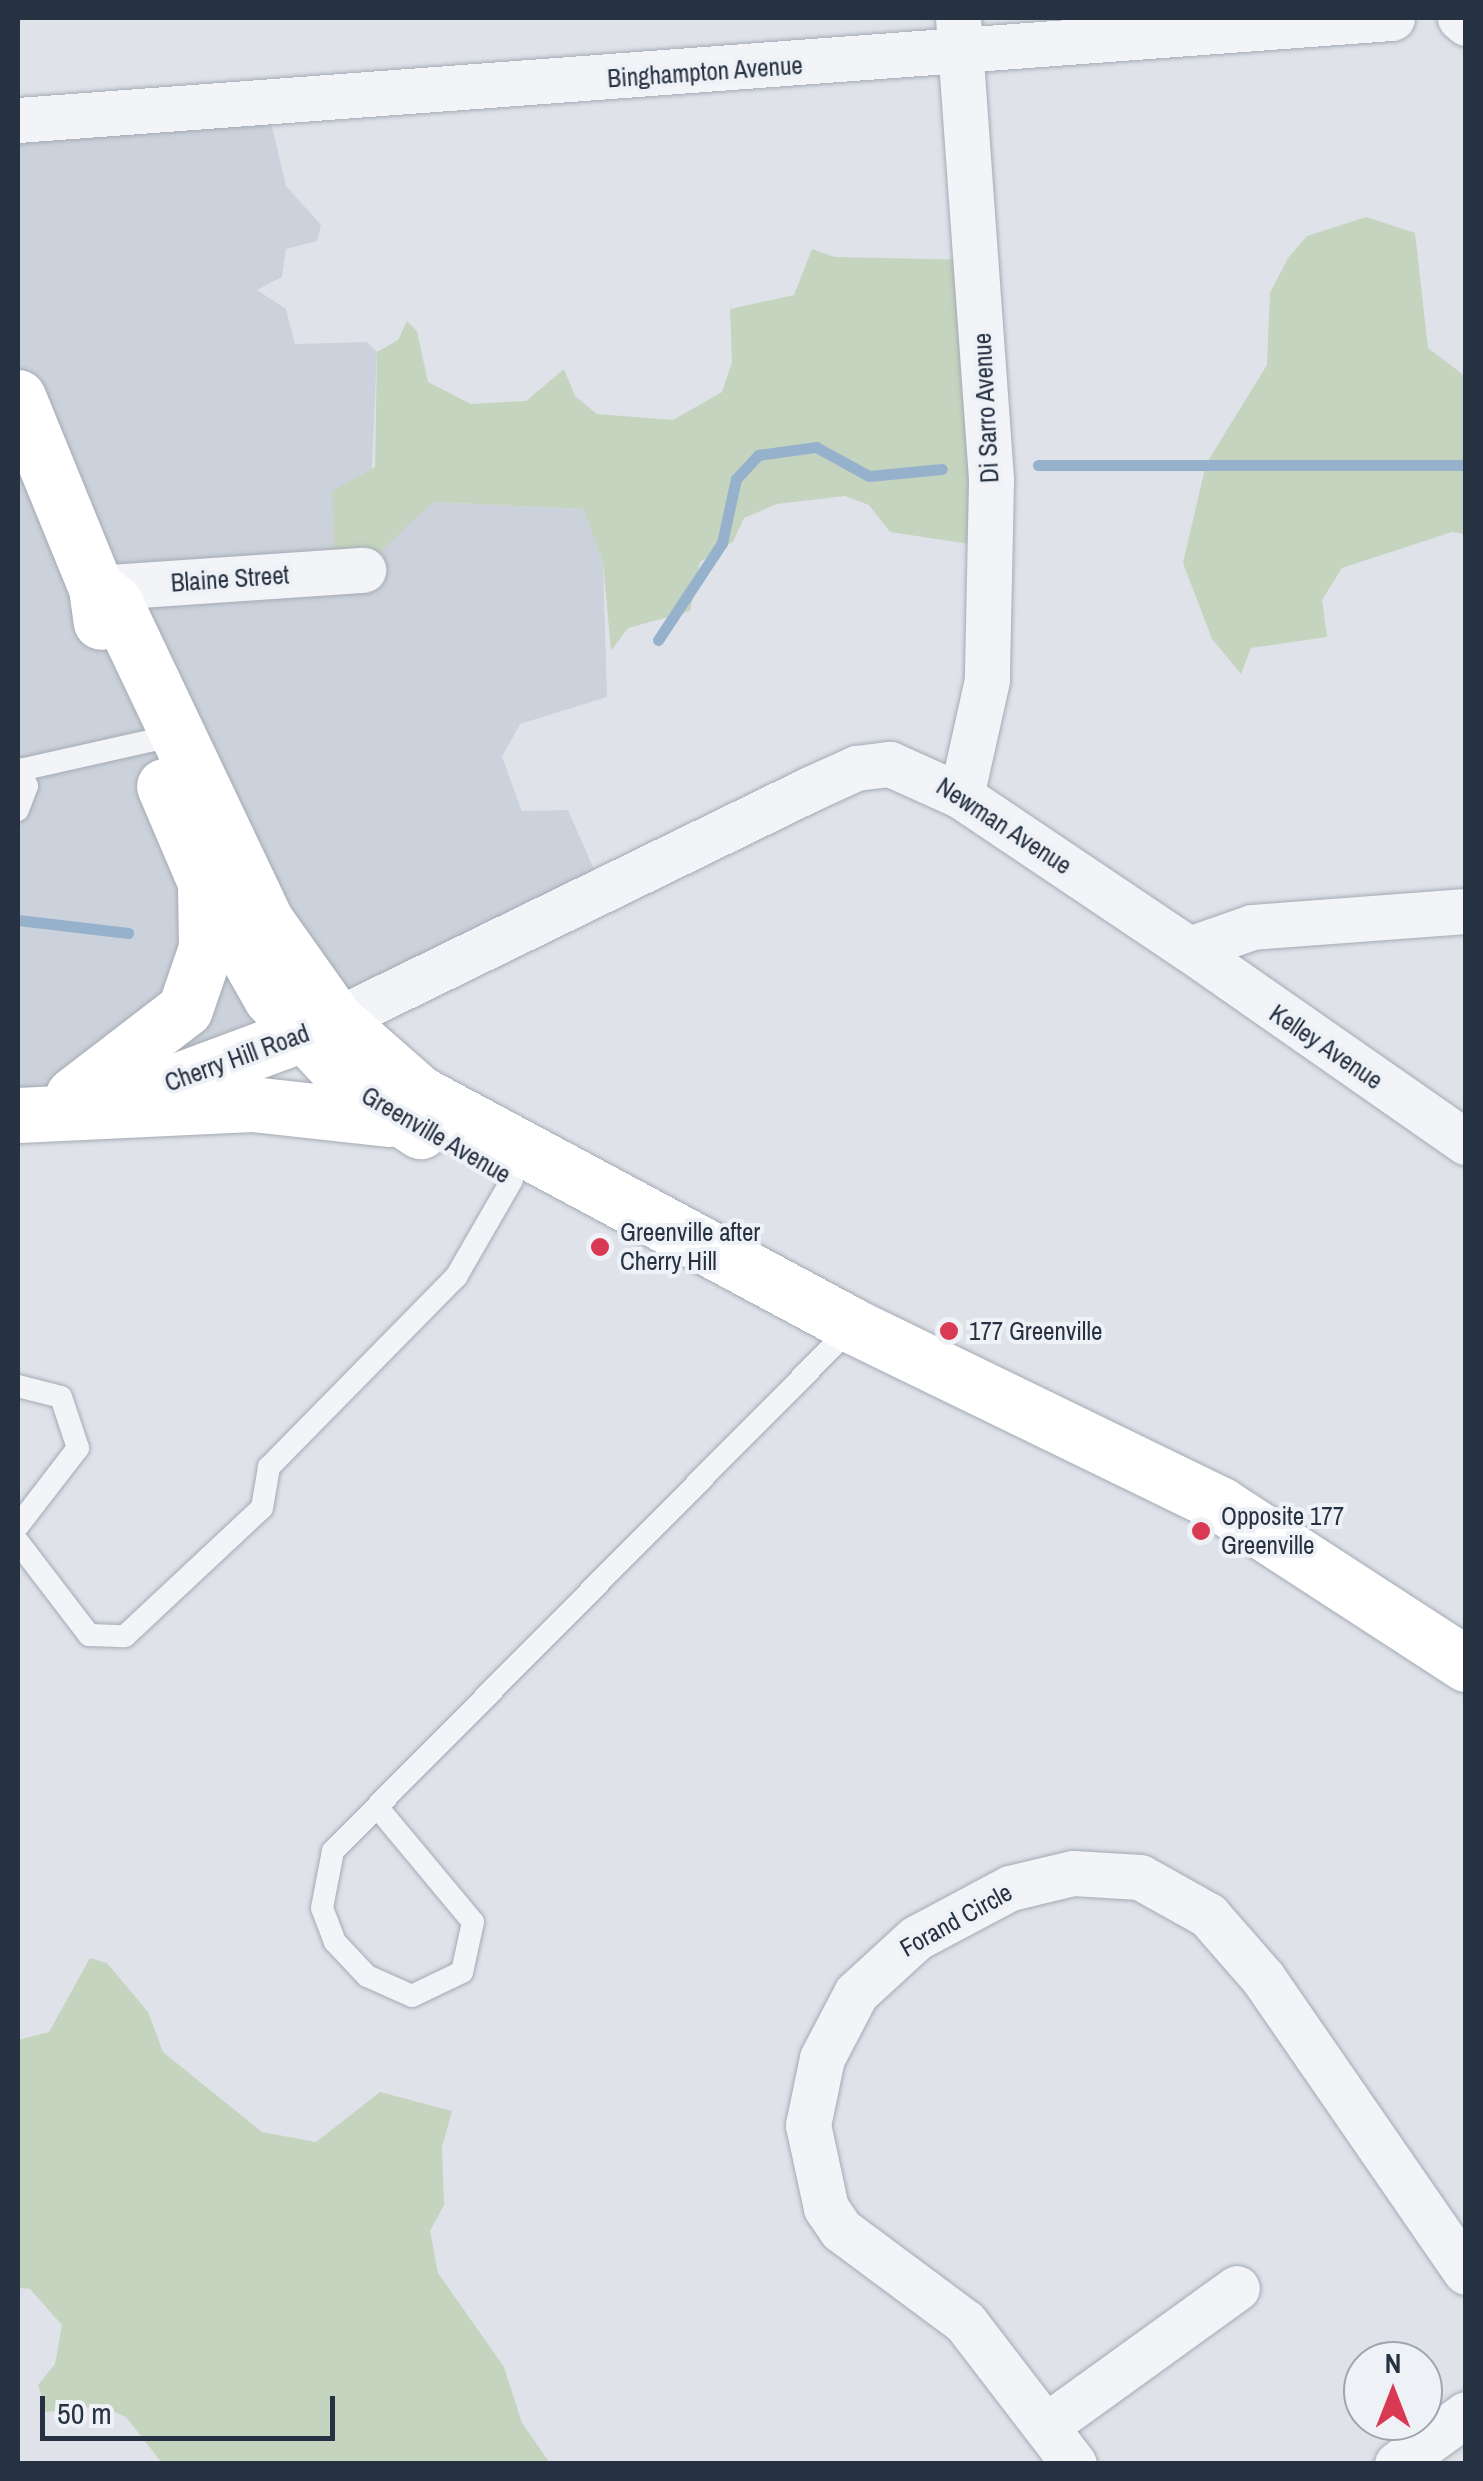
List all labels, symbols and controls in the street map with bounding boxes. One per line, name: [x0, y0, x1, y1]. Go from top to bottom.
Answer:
street label: Binghampton Avenue: [606, 50, 804, 94]
street label: Di Sarro Avenue: [967, 332, 1005, 484]
street label: Blaine Street: [170, 560, 290, 598]
street label: Newman Avenue: [931, 771, 1077, 881]
street label: Kelley Avenue: [1263, 998, 1389, 1096]
street label: Cherry Hill Road: [161, 1018, 313, 1098]
street label: Greenville Avenue: [356, 1080, 516, 1190]
place label: Greenville after Cherry Hill: [620, 1218, 760, 1277]
marker: Greenville after Cherry Hill: [589, 1236, 611, 1258]
place label: 177 Greenville: [969, 1316, 1102, 1346]
marker: 177 Greenville: [938, 1320, 960, 1342]
place label: Opposite 177 Greenville: [1221, 1502, 1344, 1561]
marker: Opposite 177 Greenville: [1190, 1520, 1212, 1542]
street label: Forand Circle: [895, 1877, 1017, 1963]
north arrow: [1343, 2341, 1443, 2441]
text: N: [1385, 2344, 1401, 2382]
scale bar: [45, 2376, 340, 2438]
text: 50 m: [57, 2393, 112, 2433]

